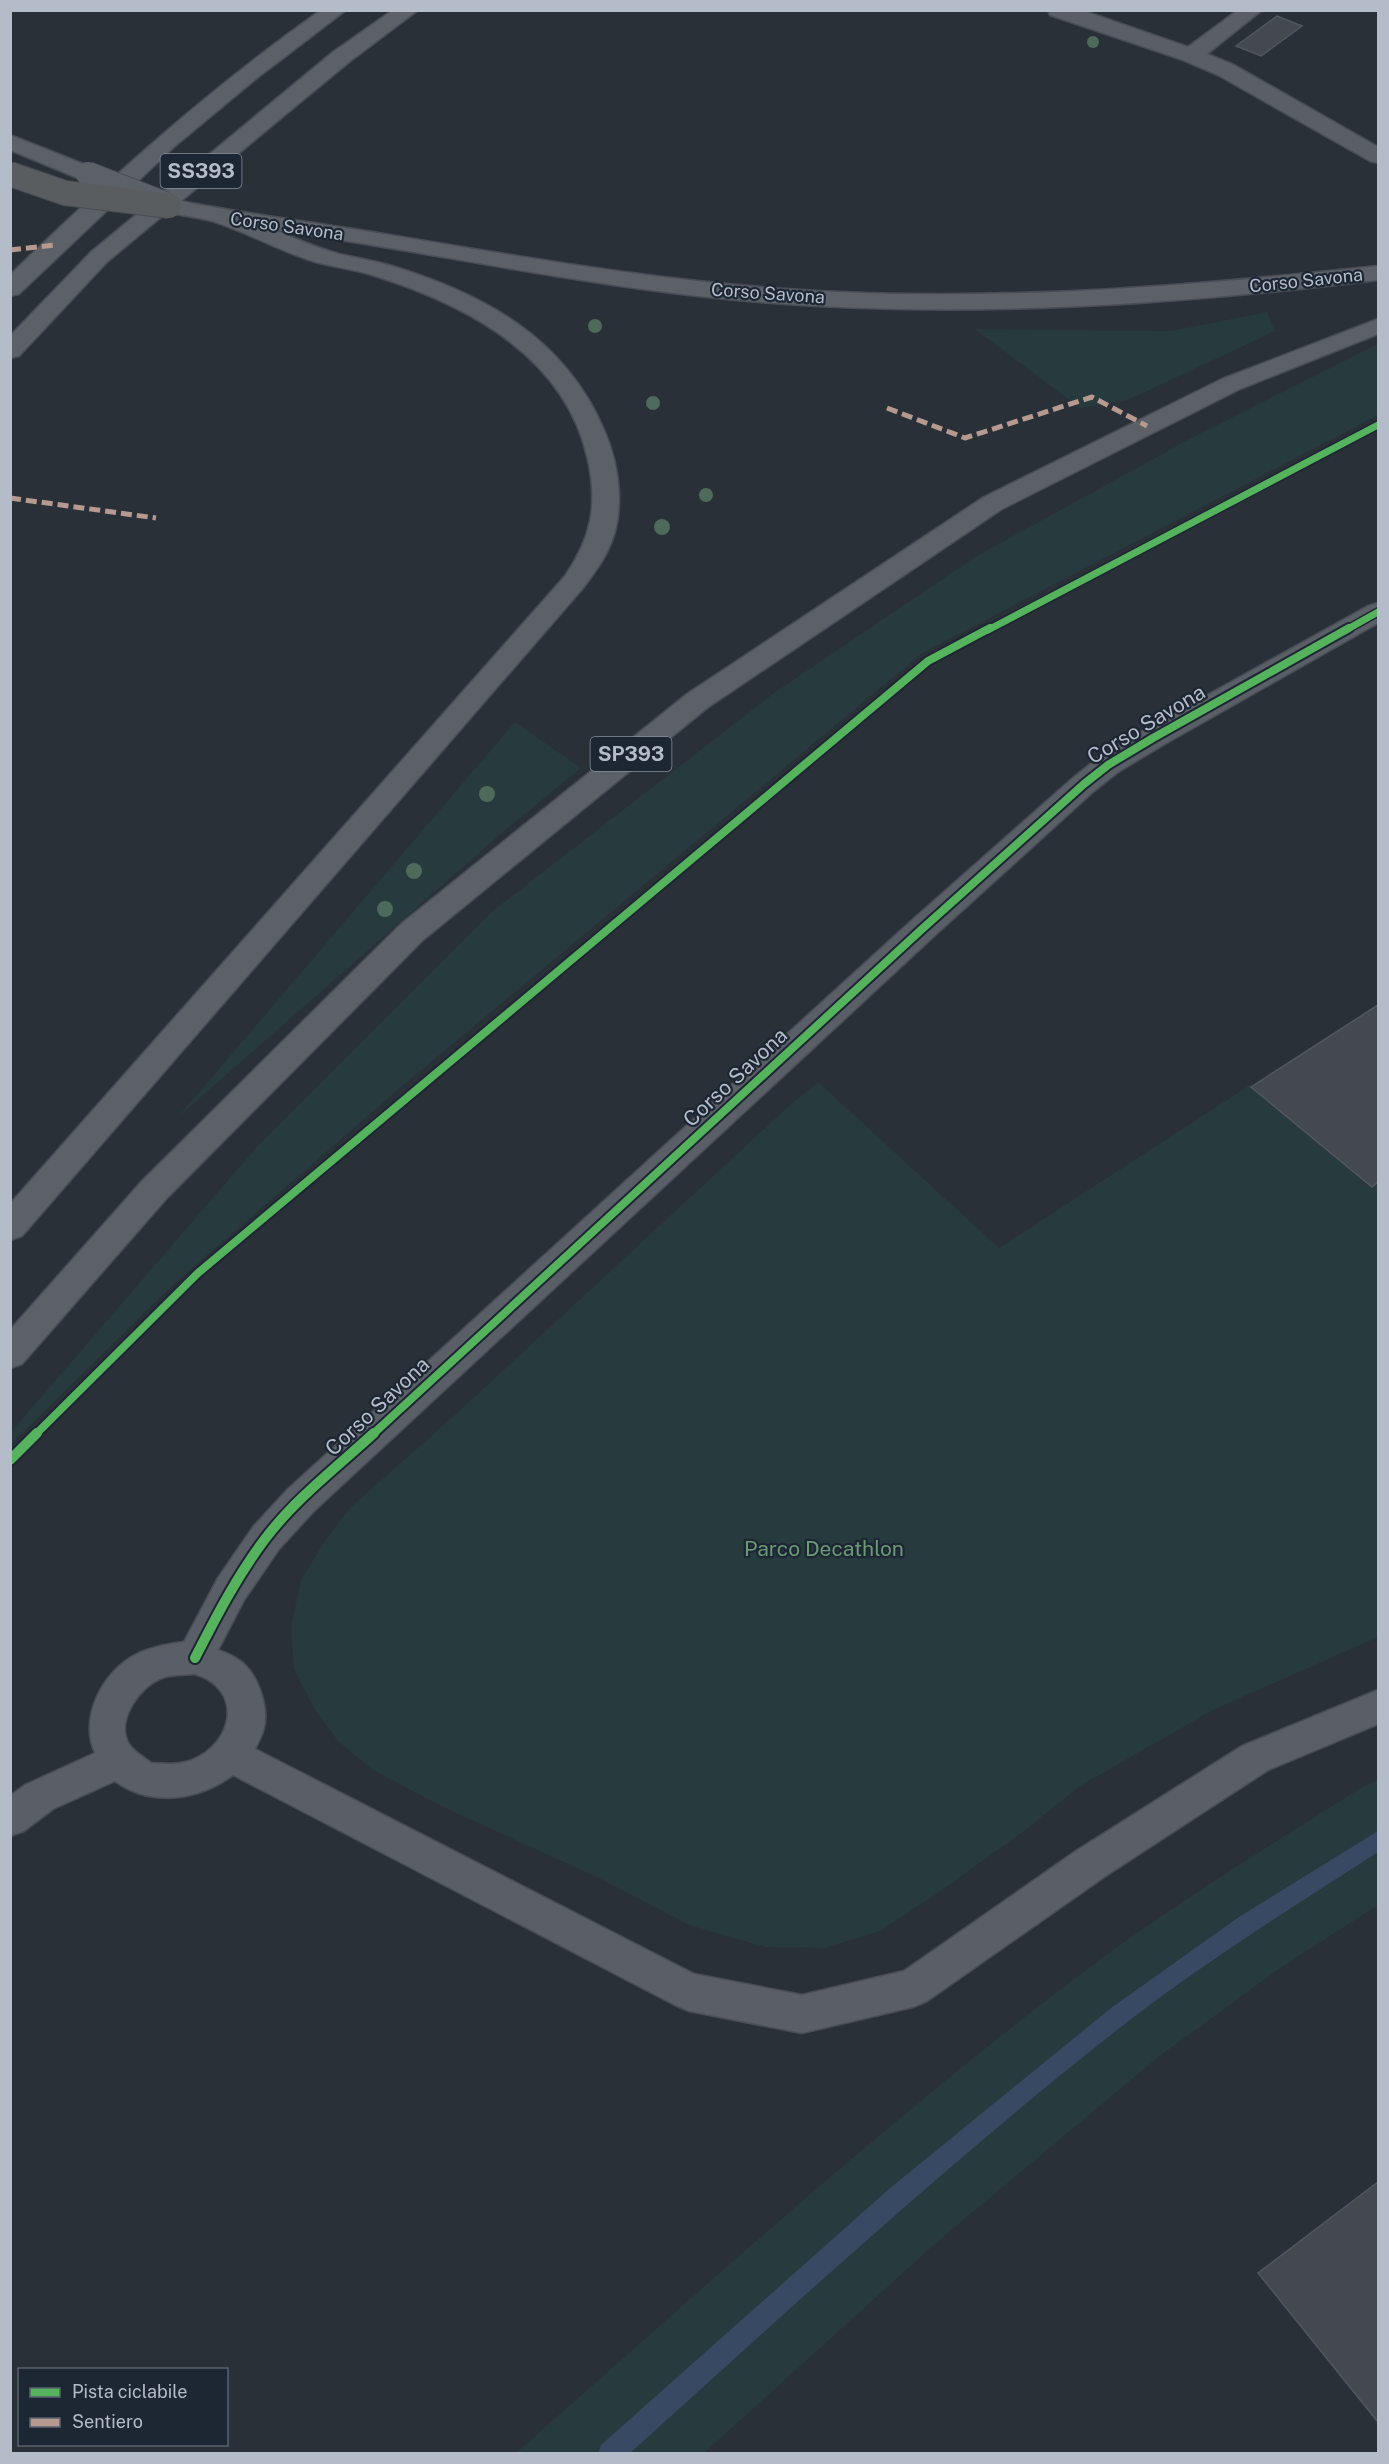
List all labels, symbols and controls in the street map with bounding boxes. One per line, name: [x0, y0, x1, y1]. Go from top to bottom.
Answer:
road number: SS393: [160, 154, 242, 188]
street label: Corso Savona: [229, 208, 345, 244]
street label: Corso Savona: [1248, 264, 1364, 296]
street label: Corso Savona: [710, 279, 826, 307]
street label: Corso Savona: [1083, 679, 1209, 769]
road number: SP393: [590, 737, 672, 771]
street label: Corso Savona: [678, 1022, 792, 1132]
street label: Corso Savona: [320, 1351, 434, 1461]
park label: Parco Decathlon: [744, 1536, 904, 1561]
legend: [18, 2368, 228, 2446]
text: Pista ciclabile: [72, 2381, 187, 2402]
text: Sentiero: [72, 2411, 143, 2432]

